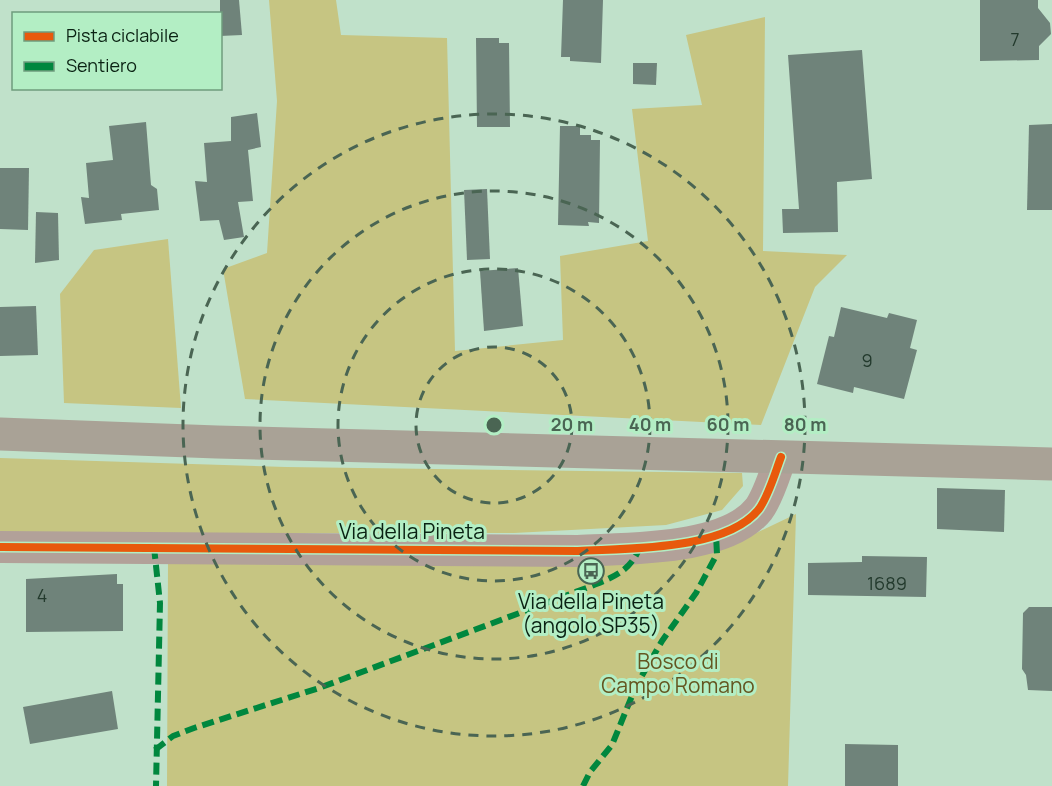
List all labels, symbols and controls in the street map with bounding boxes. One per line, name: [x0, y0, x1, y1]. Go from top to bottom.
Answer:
legend: [12, 12, 222, 90]
text: Pista ciclabile: [66, 23, 179, 47]
house number: 7: [1010, 27, 1020, 51]
text: Sentiero: [66, 53, 137, 77]
house number: 9: [861, 348, 873, 372]
text: 20 m: [551, 412, 593, 436]
text: 40 m: [629, 412, 671, 436]
text: 60 m: [707, 412, 749, 436]
text: 80 m: [784, 412, 826, 436]
centre of rings: [484, 415, 504, 435]
street label: Via della Pineta: [339, 517, 485, 545]
bus stop icon: Via della Pineta (angolo SP35): [576, 556, 606, 586]
house number: 1689: [867, 571, 907, 595]
house number: 4: [37, 583, 47, 607]
place label: Via della Pineta (angolo SP35): [518, 587, 664, 639]
park label: Bosco di Campo Romano: [601, 647, 755, 699]

